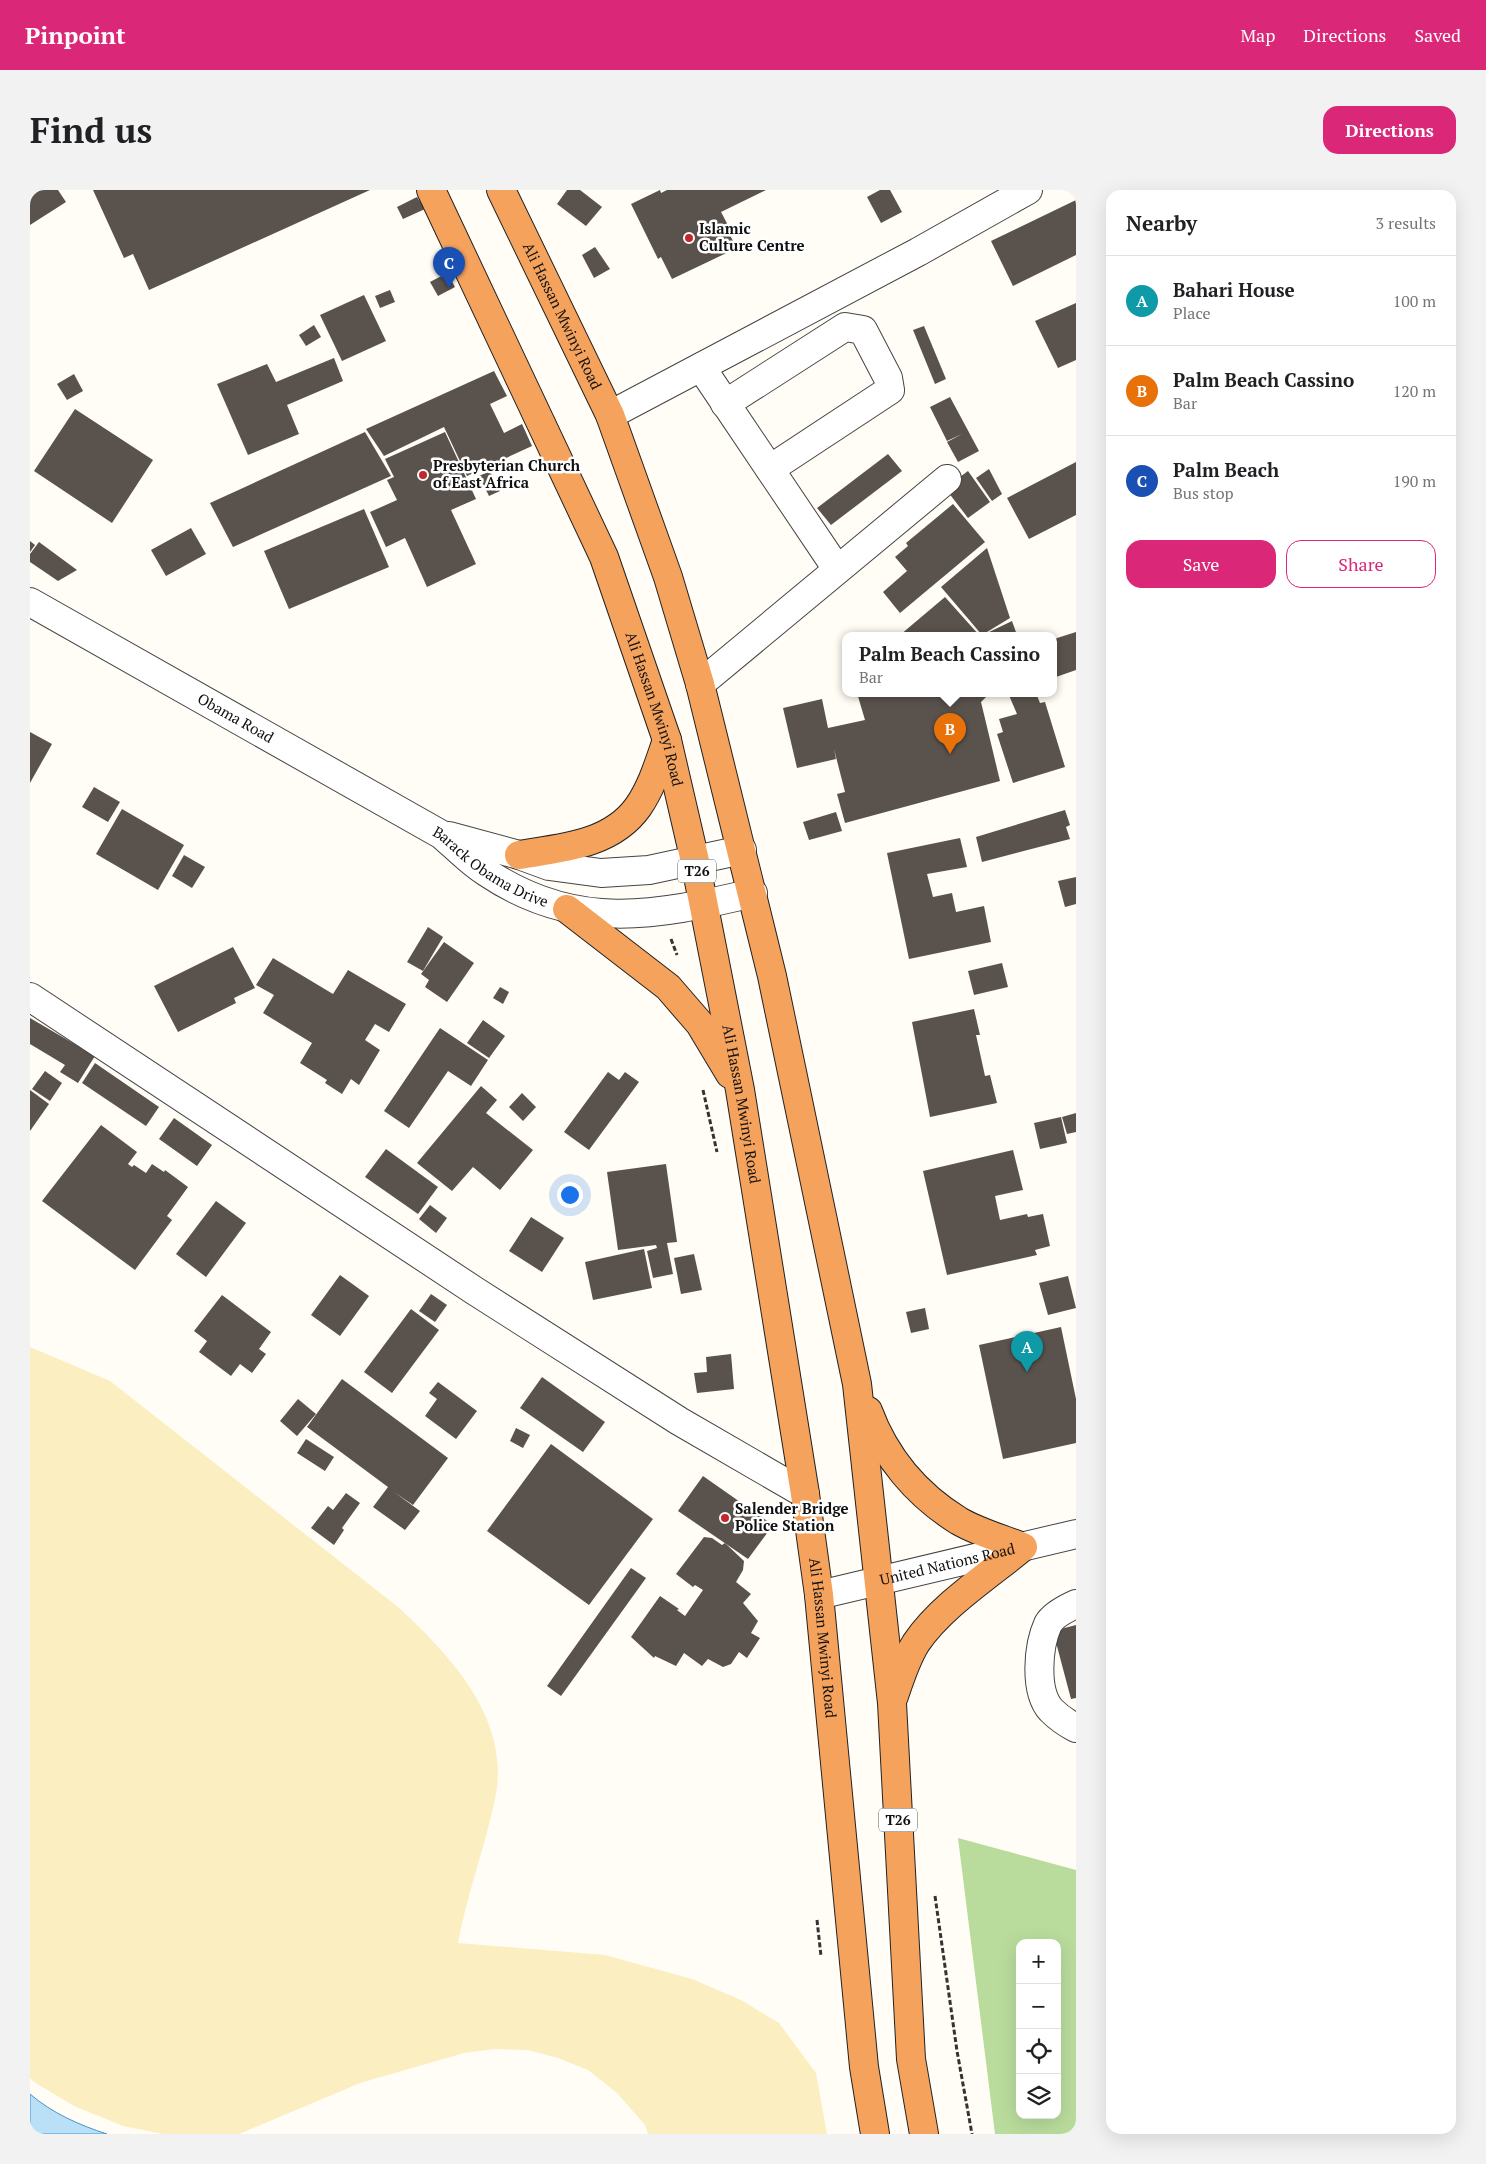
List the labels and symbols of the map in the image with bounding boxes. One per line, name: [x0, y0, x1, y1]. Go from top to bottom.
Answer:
place label: Islamic Culture Centre: [699, 218, 805, 255]
marker: Islamic Culture Centre: [683, 232, 695, 244]
street label: Ali Hassan Mwinyi Road: [519, 239, 607, 392]
pin: C: [433, 247, 465, 288]
place label: Presbyterian Church of East Africa: [433, 455, 580, 492]
marker: Presbyterian Church of East Africa: [417, 469, 429, 481]
street label: Ali Hassan Mwinyi Road: [621, 629, 688, 788]
street label: Obama Road: [194, 688, 278, 747]
pin: B: [934, 713, 966, 754]
street label: Barack Obama Drive: [430, 821, 551, 911]
road number: T26: [678, 859, 716, 882]
street label: Ali Hassan Mwinyi Road: [718, 1023, 766, 1185]
your location: [557, 1182, 583, 1208]
pin: A: [1011, 1331, 1043, 1372]
place label: Salender Bridge Police Station: [735, 1498, 849, 1535]
marker: Salender Bridge Police Station: [719, 1512, 731, 1524]
street label: United Nations Road: [878, 1538, 1017, 1589]
street label: Ali Hassan Mwinyi Road: [805, 1556, 842, 1719]
road number: T26: [879, 1808, 917, 1832]

